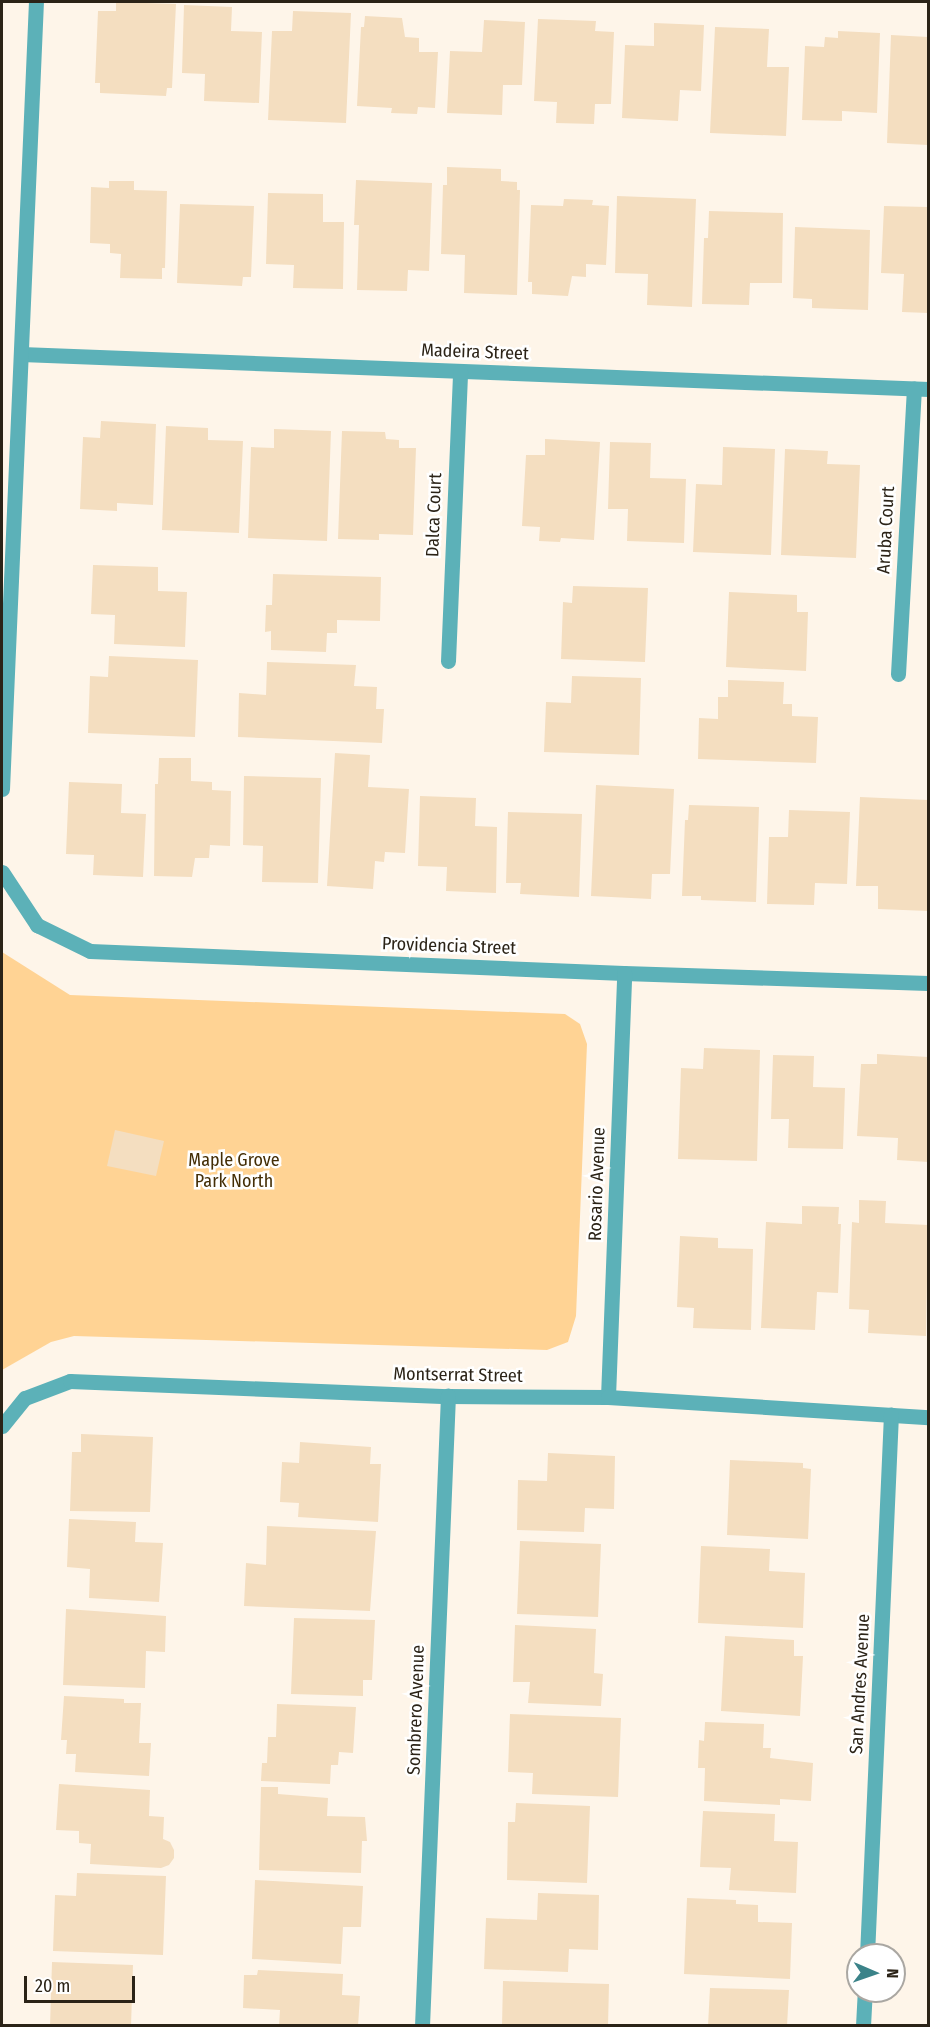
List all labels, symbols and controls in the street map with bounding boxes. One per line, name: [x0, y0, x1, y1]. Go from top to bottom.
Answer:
street label: Madeira Street: [421, 339, 529, 365]
street label: Dalca Court: [422, 473, 446, 557]
street label: Aruba Court: [873, 486, 899, 574]
street label: Providencia Street: [381, 933, 517, 959]
street label: Rosario Avenue: [584, 1127, 610, 1241]
park label: Maple Grove Park North: [188, 1150, 280, 1192]
street label: Montserrat Street: [393, 1363, 523, 1387]
street label: San Andres Avenue: [846, 1613, 874, 1755]
street label: Sombrero Avenue: [403, 1645, 429, 1775]
north arrow: [846, 1943, 906, 2003]
scale bar: [27, 1964, 138, 2002]
text: N: [883, 1968, 902, 1979]
text: 20 m: [35, 1975, 70, 1997]

